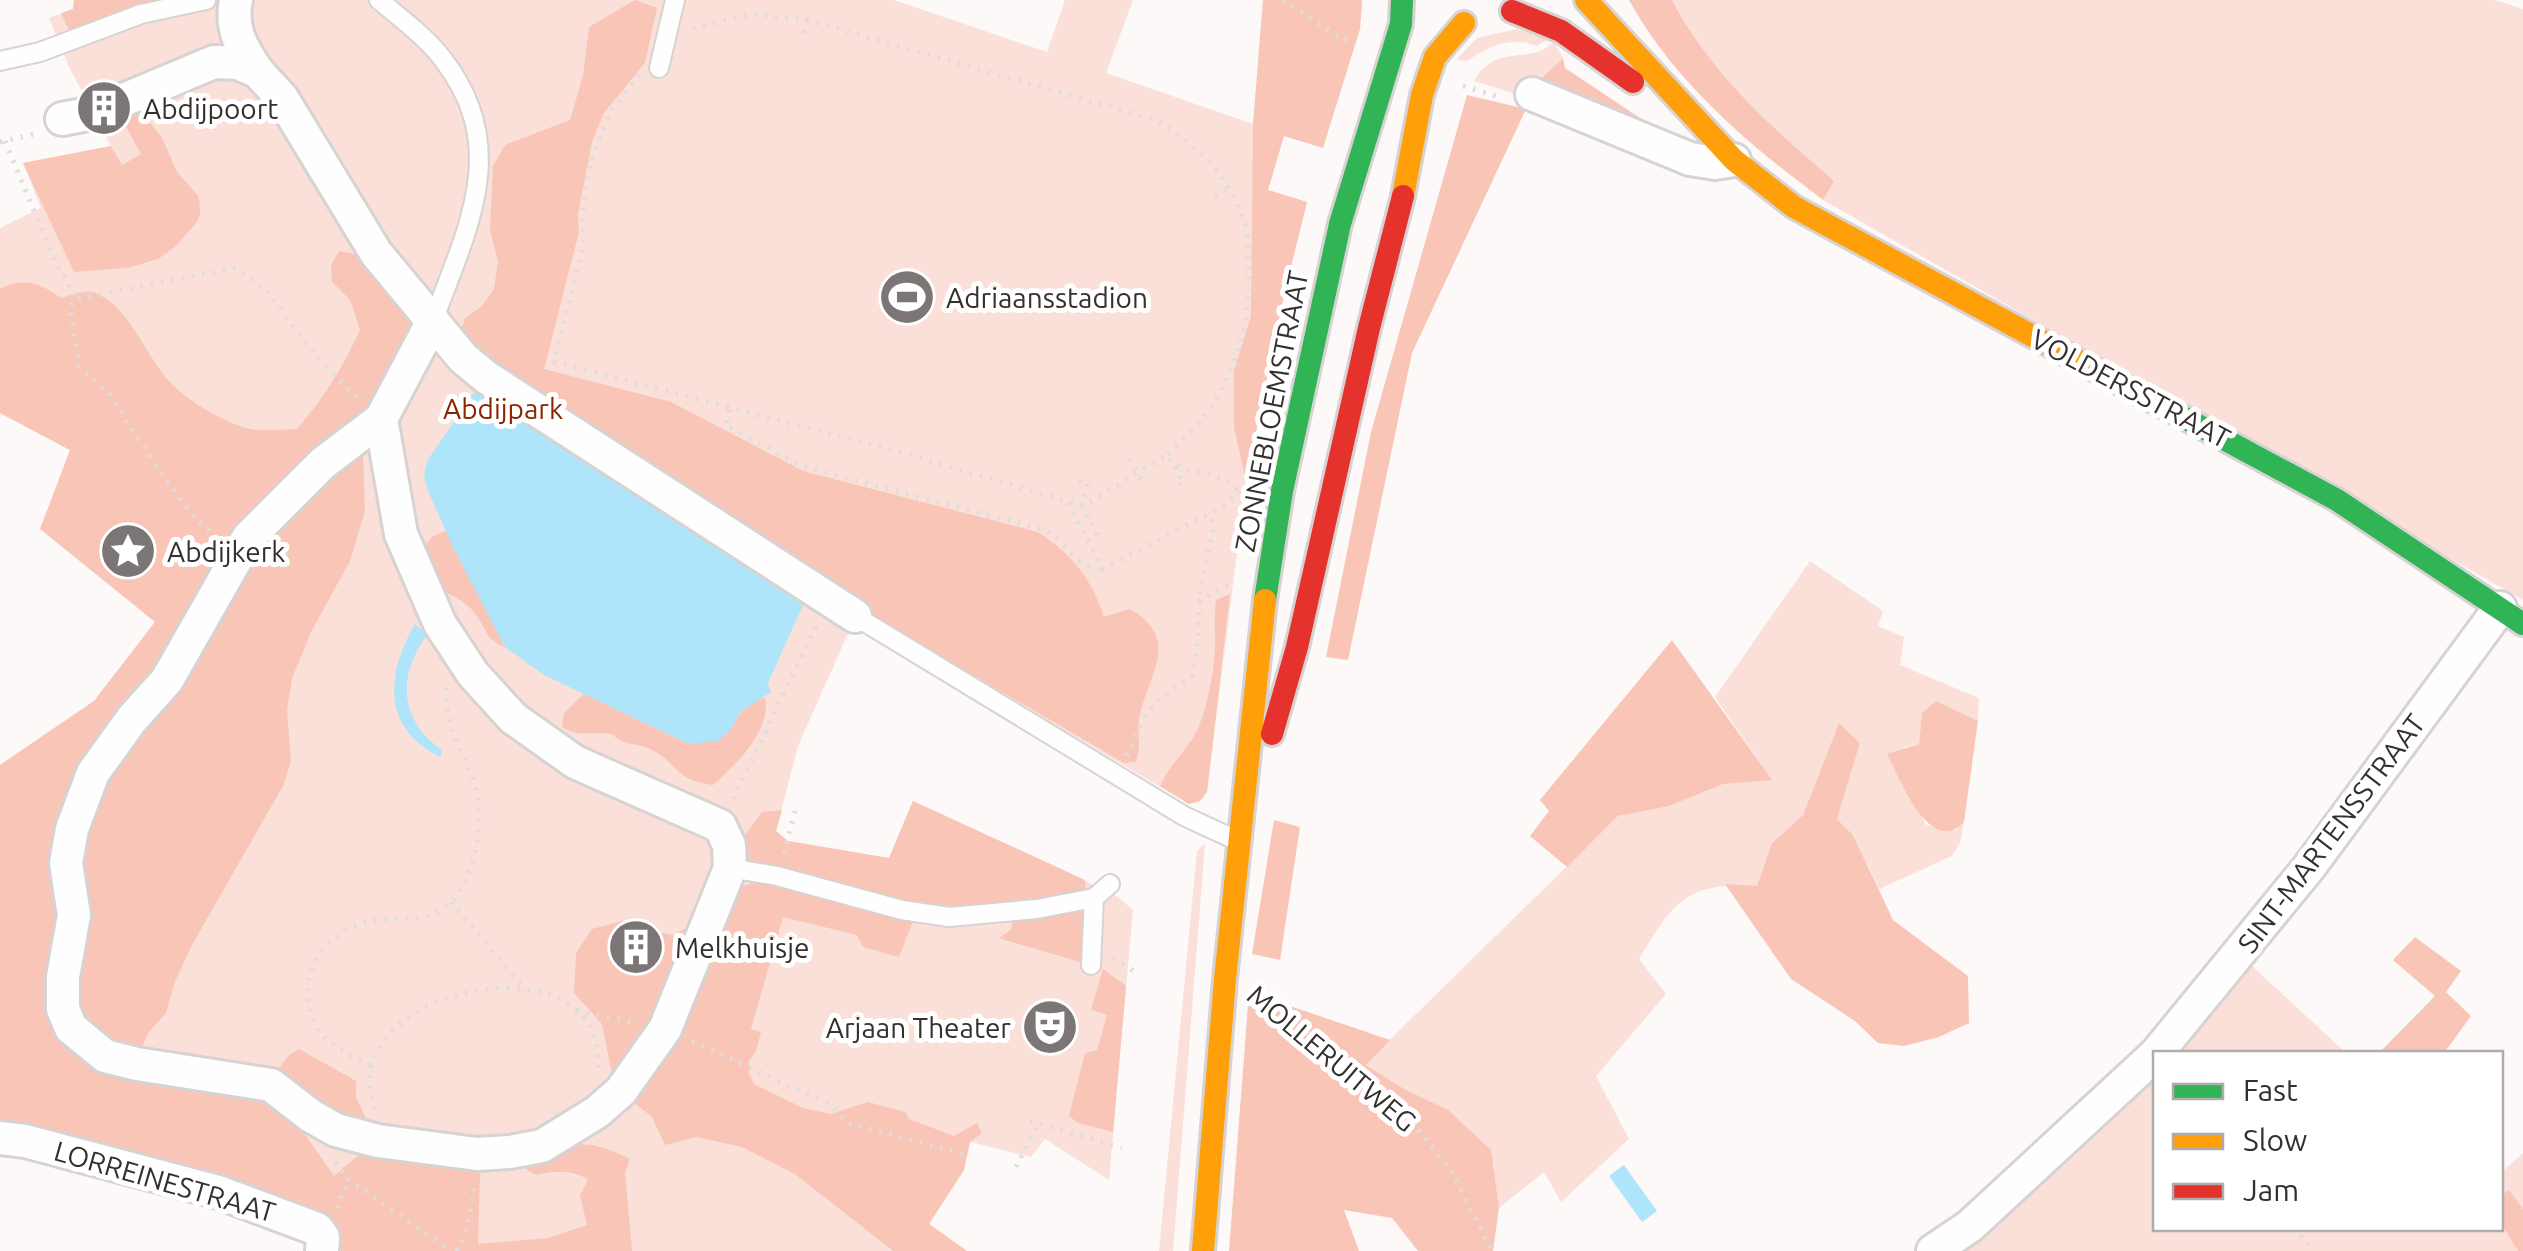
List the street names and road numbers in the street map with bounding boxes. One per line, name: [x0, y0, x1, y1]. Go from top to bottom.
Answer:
street label: ZONNEBLOEMSTRAAT: [1229, 267, 1314, 554]
street label: VOLDERSSTRAAT: [2026, 322, 2236, 454]
street label: SINT-MARTENSSTRAAT: [2231, 707, 2431, 958]
street label: MOLLERUITWEG: [1242, 979, 1422, 1137]
street label: LORREINESTRAAT: [51, 1135, 279, 1227]

